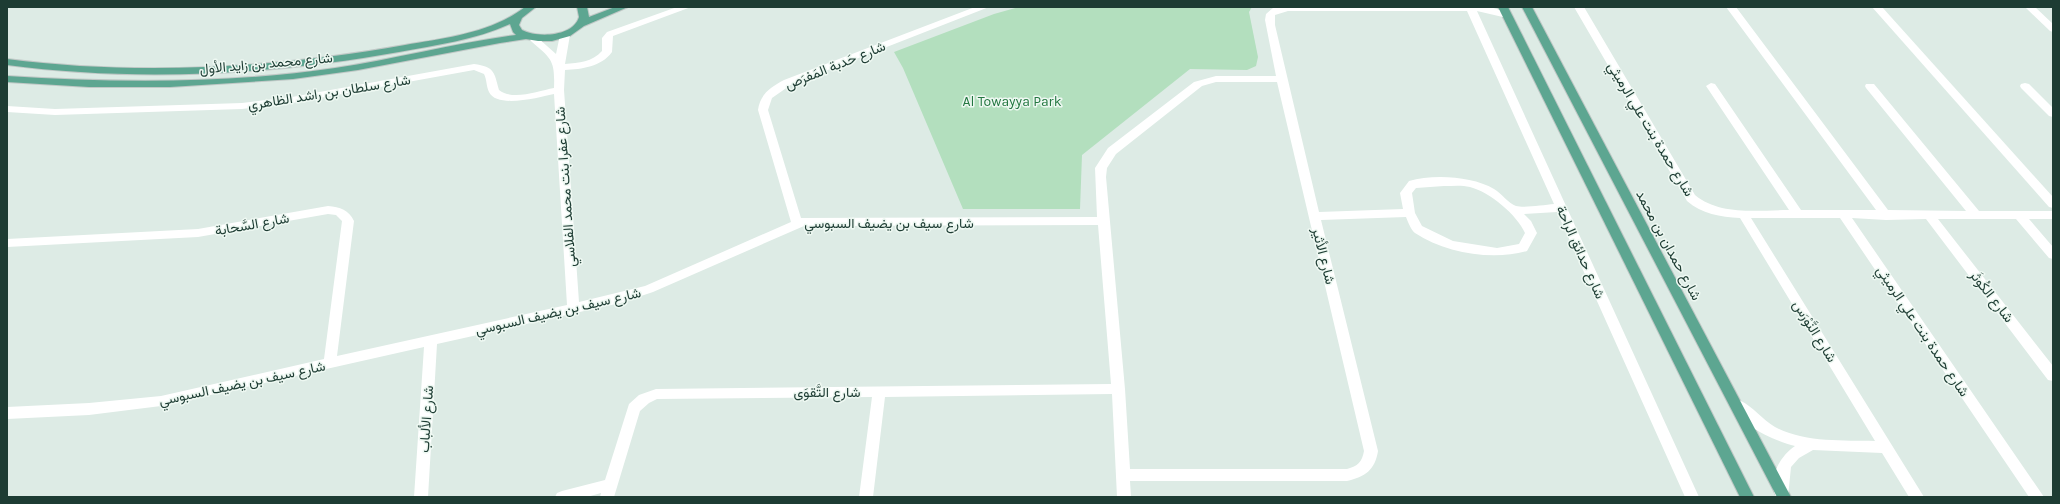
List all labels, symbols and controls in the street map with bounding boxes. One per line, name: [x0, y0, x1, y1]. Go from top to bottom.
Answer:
street label: شارع حَدبة المَفرَص: [782, 38, 889, 95]
street label: شارع محمد بن زايد الأول: [199, 49, 333, 80]
street label: شارع حمدة بنت علي الرميثي: [1601, 59, 1697, 201]
street label: شارع سلطان بن راشد الظاهري: [246, 71, 412, 117]
park label: Al Towayya Park: [962, 93, 1062, 110]
street label: شارع عفرا بنت محمد الفلاسي: [551, 106, 583, 268]
street label: شارع حمدان بن محمد: [1631, 187, 1705, 304]
street label: شارع حدائق الراحة: [1551, 203, 1609, 302]
street label: شارع السَّحابة: [214, 210, 291, 241]
street label: شارع سيف بن يضيف السبوسي: [804, 215, 974, 235]
street label: شارع الأثير: [1306, 225, 1339, 287]
street label: شارع حمدة بنت علي الرميثي: [1870, 263, 1973, 401]
street label: شارع الكُوثَر: [1964, 266, 2017, 327]
street label: شارع سيف بن يضيف السبوسي: [474, 284, 643, 342]
street label: شارع النَّوْرَس: [1787, 297, 1841, 366]
street label: شارع سيف بن يضيف السبوسي: [157, 358, 327, 412]
street label: شارع التَّقوَى: [793, 383, 861, 403]
street label: شارع الألباب: [416, 385, 439, 453]

